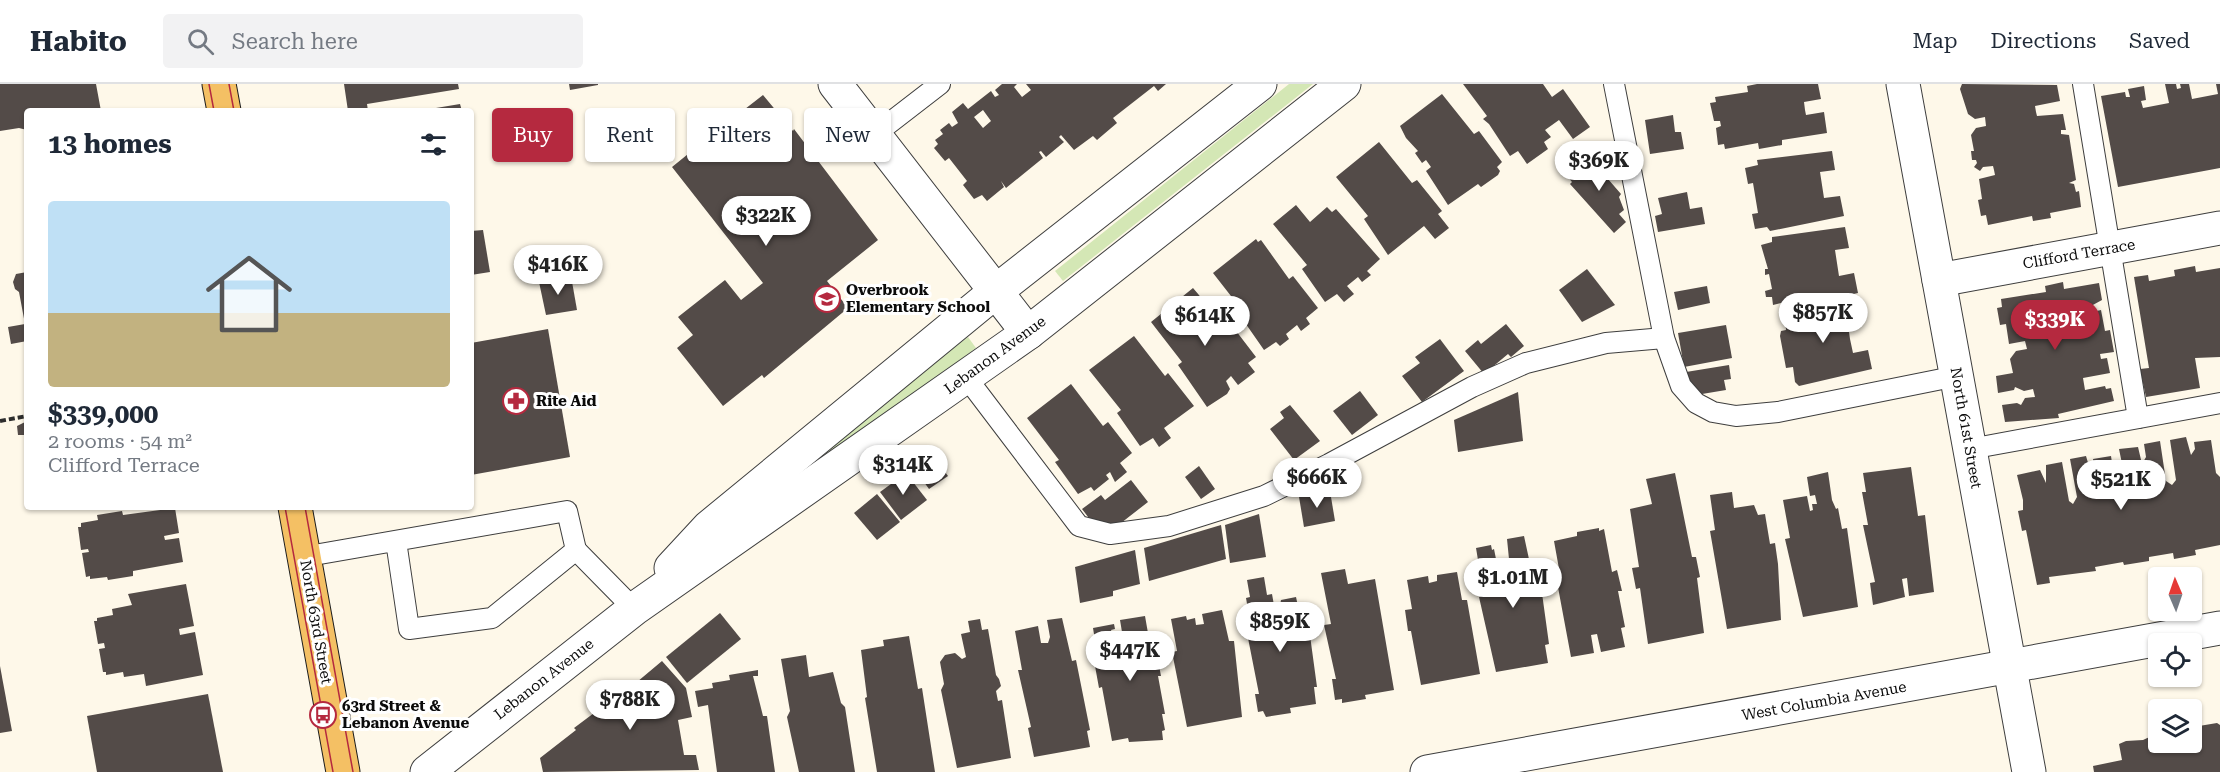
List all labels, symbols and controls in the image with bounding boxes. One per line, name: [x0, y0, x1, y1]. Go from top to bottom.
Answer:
search box: [163, 14, 583, 68]
text: Habito: [30, 25, 127, 58]
icon: search: [184, 25, 217, 58]
text: Search here: [232, 29, 358, 54]
text: Map: [1913, 29, 1957, 53]
text: Directions: [1990, 29, 2096, 53]
text: Saved: [2129, 29, 2190, 53]
chip: Buy: [492, 108, 573, 162]
chip: Rent: [585, 108, 675, 162]
chip: Filters: [687, 108, 792, 162]
chip: New: [804, 108, 891, 162]
icon: filters: [417, 128, 450, 161]
text: 13 homes: [48, 129, 172, 159]
pin: $369K: [1557, 141, 1641, 192]
text: $369K: [1569, 148, 1629, 172]
pin: $322K: [724, 196, 808, 247]
text: $322K: [736, 203, 796, 227]
street label: Clifford Terrace: [2021, 235, 2137, 273]
icon: home: [195, 240, 303, 348]
pin: $416K: [516, 245, 600, 296]
text: $416K: [528, 252, 588, 276]
place label: Overbrook Elementary School: [846, 281, 990, 316]
school or university icon: Overbrook Elementary School: [812, 284, 842, 314]
pin: $857K: [1781, 293, 1865, 344]
pin: $614K: [1163, 296, 1247, 347]
text: $857K: [1793, 300, 1853, 324]
pin: $339K: [2013, 300, 2097, 351]
text: $614K: [1175, 303, 1235, 327]
text: $339K: [2025, 307, 2085, 331]
street label: Lebanon Avenue: [941, 312, 1049, 398]
street label: North 61st Street: [1946, 366, 1986, 490]
pharmacy icon: Rite Aid: [501, 386, 531, 416]
place label: Rite Aid: [536, 392, 596, 410]
text: $339,000: [48, 399, 158, 429]
text: 2 rooms · 54 m²: [48, 429, 192, 453]
pin: $314K: [861, 445, 945, 496]
text: $314K: [873, 452, 933, 476]
text: Clifford Terrace: [48, 453, 200, 477]
pin: $666K: [1275, 458, 1359, 509]
pin: $521K: [2079, 460, 2163, 511]
text: $666K: [1287, 465, 1347, 489]
text: $521K: [2091, 467, 2151, 491]
pin: $1.01M: [1464, 558, 1562, 609]
street label: North 63rd Street: [296, 559, 336, 686]
text: $1.01M: [1478, 565, 1548, 589]
north arrow: [2148, 567, 2202, 621]
map controls: [2148, 567, 2202, 753]
pin: $859K: [1238, 602, 1322, 653]
text: $859K: [1250, 609, 1310, 633]
pin: $447K: [1088, 631, 1172, 682]
button: locate: [2148, 633, 2202, 687]
street label: Lebanon Avenue: [491, 635, 597, 723]
text: $447K: [1100, 638, 1160, 662]
street label: West Columbia Avenue: [1740, 678, 1908, 724]
pin: $788K: [588, 680, 672, 731]
text: $788K: [600, 687, 660, 711]
place label: 63rd Street & Lebanon Avenue: [342, 697, 469, 732]
button: layers: [2148, 699, 2202, 753]
bus stop icon: 63rd Street & Lebanon Avenue: [308, 700, 338, 730]

